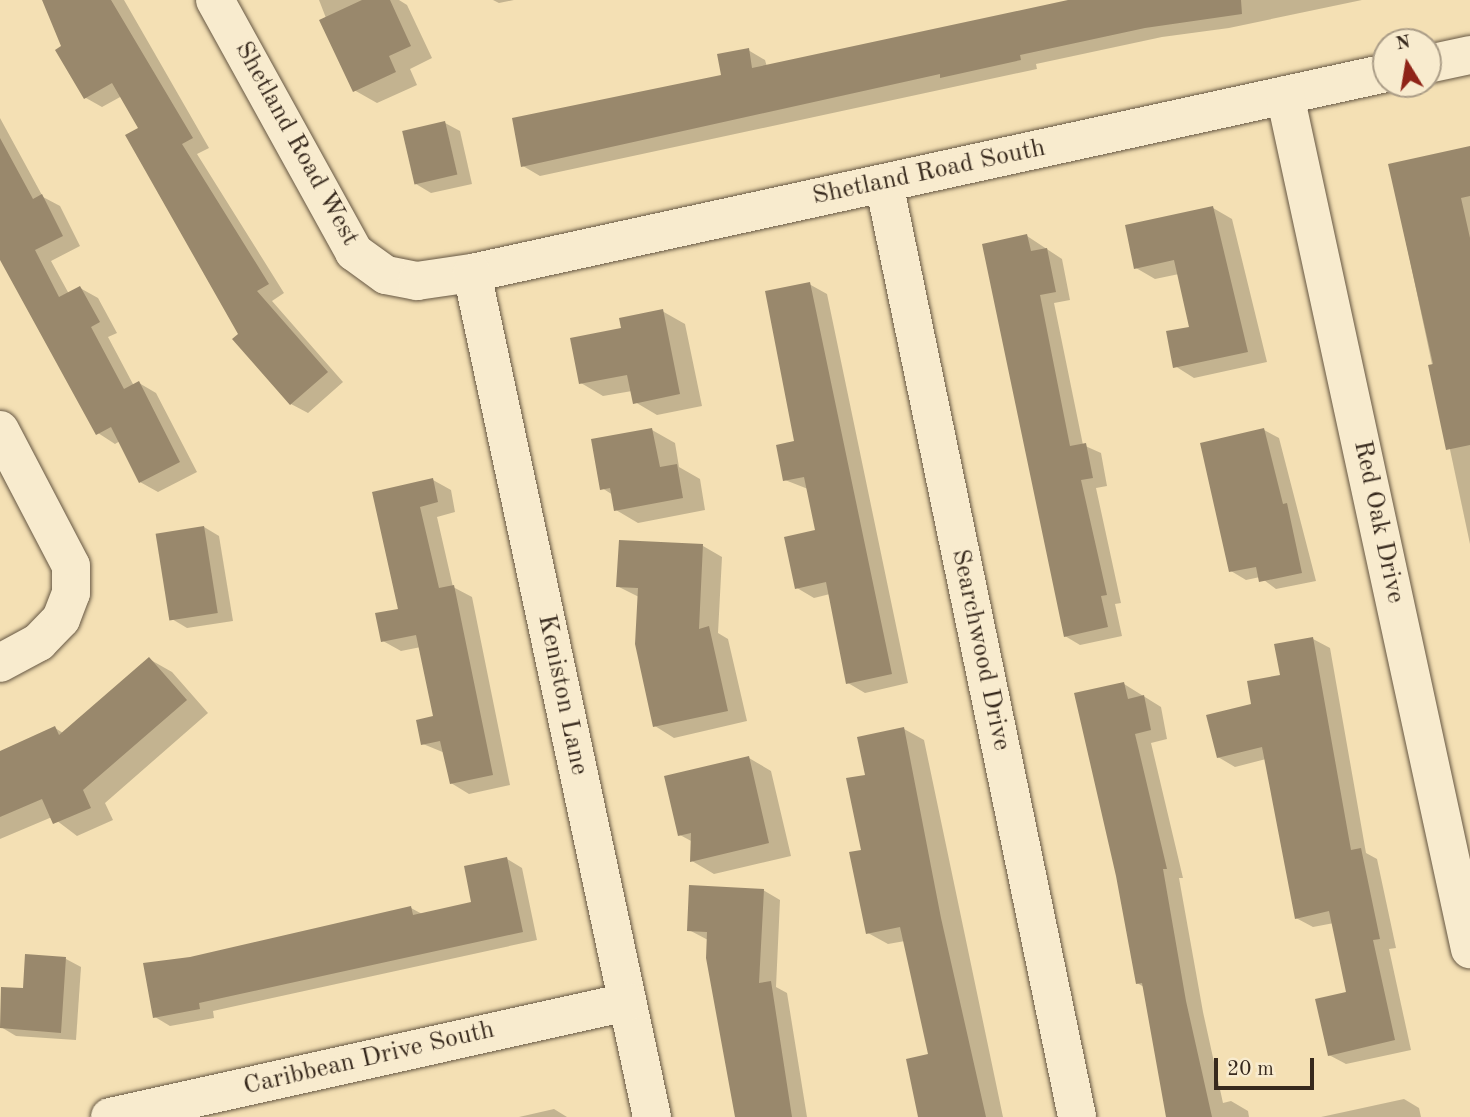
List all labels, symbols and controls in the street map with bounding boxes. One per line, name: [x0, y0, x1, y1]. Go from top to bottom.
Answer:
north arrow: [1372, 28, 1442, 98]
text: N: [1394, 33, 1412, 55]
street label: Shetland Road West: [227, 36, 365, 252]
street label: Shetland Road South: [810, 133, 1048, 213]
street label: Red Oak Drive: [1346, 438, 1410, 606]
street label: Searchwood Drive: [943, 546, 1017, 754]
street label: Keniston Lane: [530, 612, 594, 778]
street label: Caribbean Drive South: [240, 1015, 498, 1103]
scale bar: [1218, 1044, 1318, 1088]
text: 20 m: [1227, 1059, 1274, 1080]

